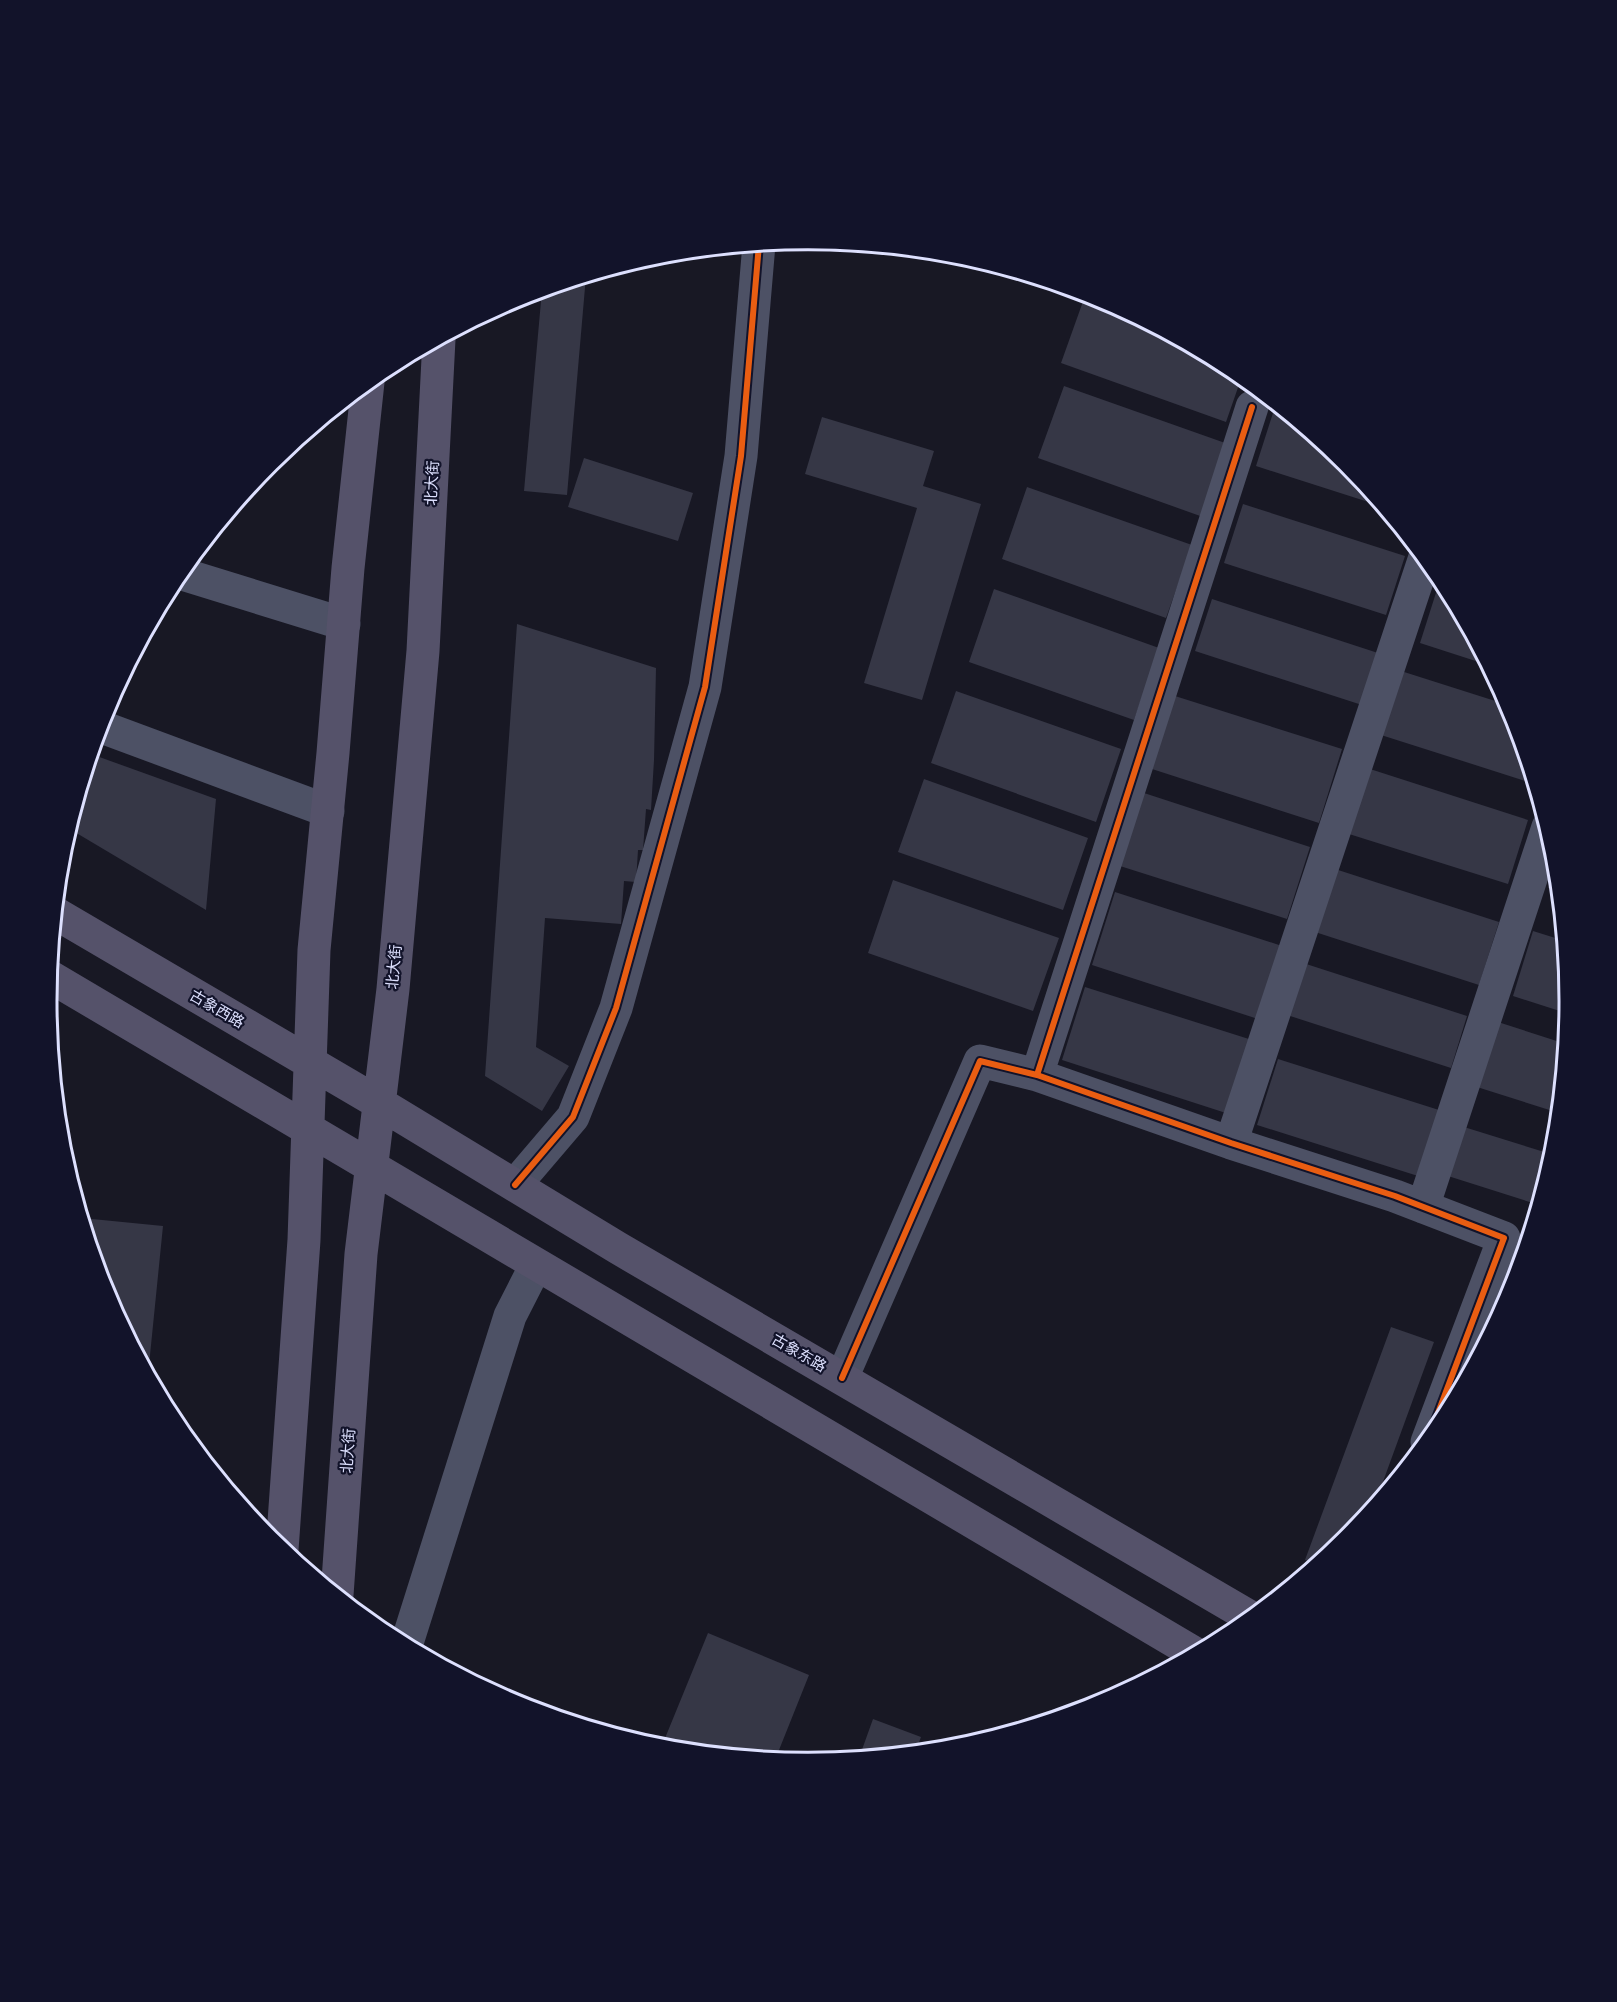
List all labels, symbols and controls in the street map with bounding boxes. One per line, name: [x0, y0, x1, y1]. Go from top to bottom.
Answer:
street label: 北大街: [422, 460, 442, 506]
street label: 北大街: [383, 944, 405, 990]
street label: 古象西路: [187, 986, 247, 1032]
street label: 古象东路: [769, 1330, 829, 1376]
street label: 北大街: [337, 1428, 359, 1474]

